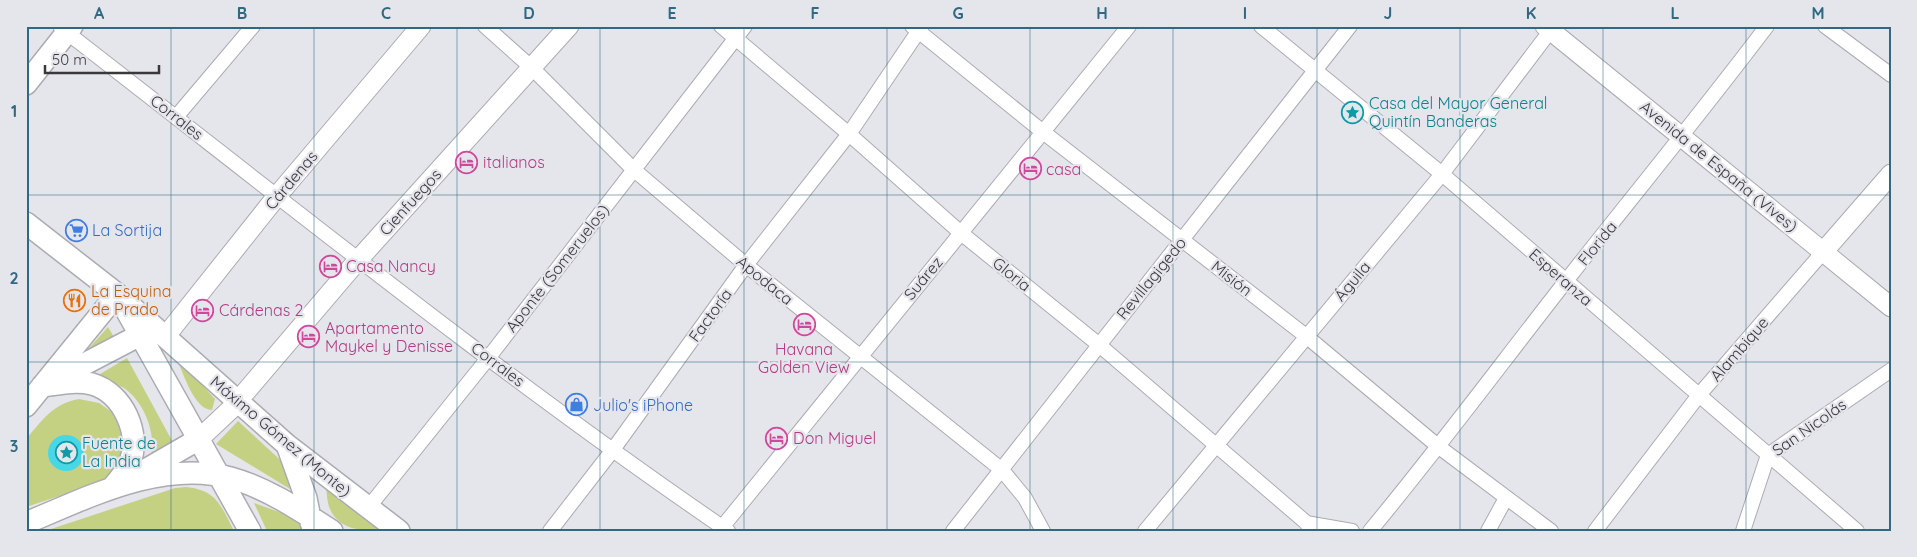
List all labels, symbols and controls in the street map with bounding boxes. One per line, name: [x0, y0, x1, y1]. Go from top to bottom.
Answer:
text: A: [94, 3, 105, 23]
text: B: [237, 3, 247, 23]
text: C: [381, 3, 391, 23]
text: D: [523, 3, 535, 23]
text: E: [667, 3, 677, 23]
text: F: [811, 3, 820, 23]
text: G: [952, 3, 964, 23]
text: H: [1096, 3, 1108, 23]
text: I: [1243, 3, 1247, 23]
text: J: [1384, 3, 1392, 23]
text: K: [1526, 3, 1536, 23]
text: L: [1671, 3, 1680, 23]
text: M: [1811, 3, 1825, 23]
scale bar: [45, 42, 159, 74]
text: 50 m: [52, 50, 87, 69]
street label: Corrales: [146, 90, 208, 144]
place label: Casa del Mayor General Quintín Banderas: [1369, 93, 1548, 131]
street label: Avenida de España (Vives): [1636, 96, 1802, 236]
place icon: Casa del Mayor General Quintín Banderas: [1341, 100, 1365, 124]
text: 1: [11, 101, 17, 121]
street label: Cárdenas: [260, 146, 322, 214]
hotel icon: italianos: [455, 150, 479, 174]
place label: italianos: [483, 152, 545, 172]
hotel icon: casa: [1018, 157, 1042, 181]
place label: casa: [1046, 159, 1081, 179]
street label: Cienfuegos: [375, 165, 445, 239]
street label: Aponte (Someruelos): [501, 200, 613, 336]
street label: Florida: [1573, 217, 1621, 269]
supermarket icon: La Sortija: [64, 218, 88, 242]
place label: La Sortija: [92, 220, 162, 240]
street label: Revillagigedo: [1112, 233, 1190, 323]
street label: Esperanza: [1525, 244, 1597, 310]
street label: Apodaca: [733, 251, 797, 309]
street label: Suárez: [899, 252, 947, 304]
street label: Gloria: [989, 253, 1035, 295]
hotel icon: Casa Nancy: [318, 254, 342, 278]
place label: Casa Nancy: [346, 256, 436, 276]
street label: Misión: [1208, 256, 1256, 300]
street label: Águila: [1330, 257, 1374, 305]
text: 2: [9, 268, 19, 288]
place label: La Esquina de Prado: [91, 281, 171, 319]
street label: Factoría: [684, 284, 736, 346]
restaurant icon: La Esquina de Prado: [63, 288, 87, 312]
hotel icon: Cárdenas 2: [191, 298, 215, 322]
place label: Cárdenas 2: [219, 300, 304, 320]
hotel icon: Havana Golden View: [792, 313, 816, 337]
street label: Alambique: [1705, 313, 1773, 385]
place label: Apartamento Maykel y Denisse: [325, 318, 453, 356]
hotel icon: Apartamento Maykel y Denisse: [297, 325, 321, 349]
street label: Corrales: [467, 337, 529, 391]
place label: Havana Golden View: [758, 339, 850, 377]
street label: Máximo Gómez (Monte): [207, 371, 355, 501]
shop icon: Julio's iPhone: [565, 393, 589, 417]
street label: San Nicolás: [1768, 394, 1850, 460]
place label: Julio's iPhone: [593, 395, 693, 415]
hotel icon: Don Miguel: [765, 426, 789, 450]
place label: Don Miguel: [793, 428, 876, 448]
place label: Fuente de La India: [82, 433, 156, 471]
text: 3: [10, 436, 18, 456]
place icon: Fuente de La India: [54, 440, 78, 464]

